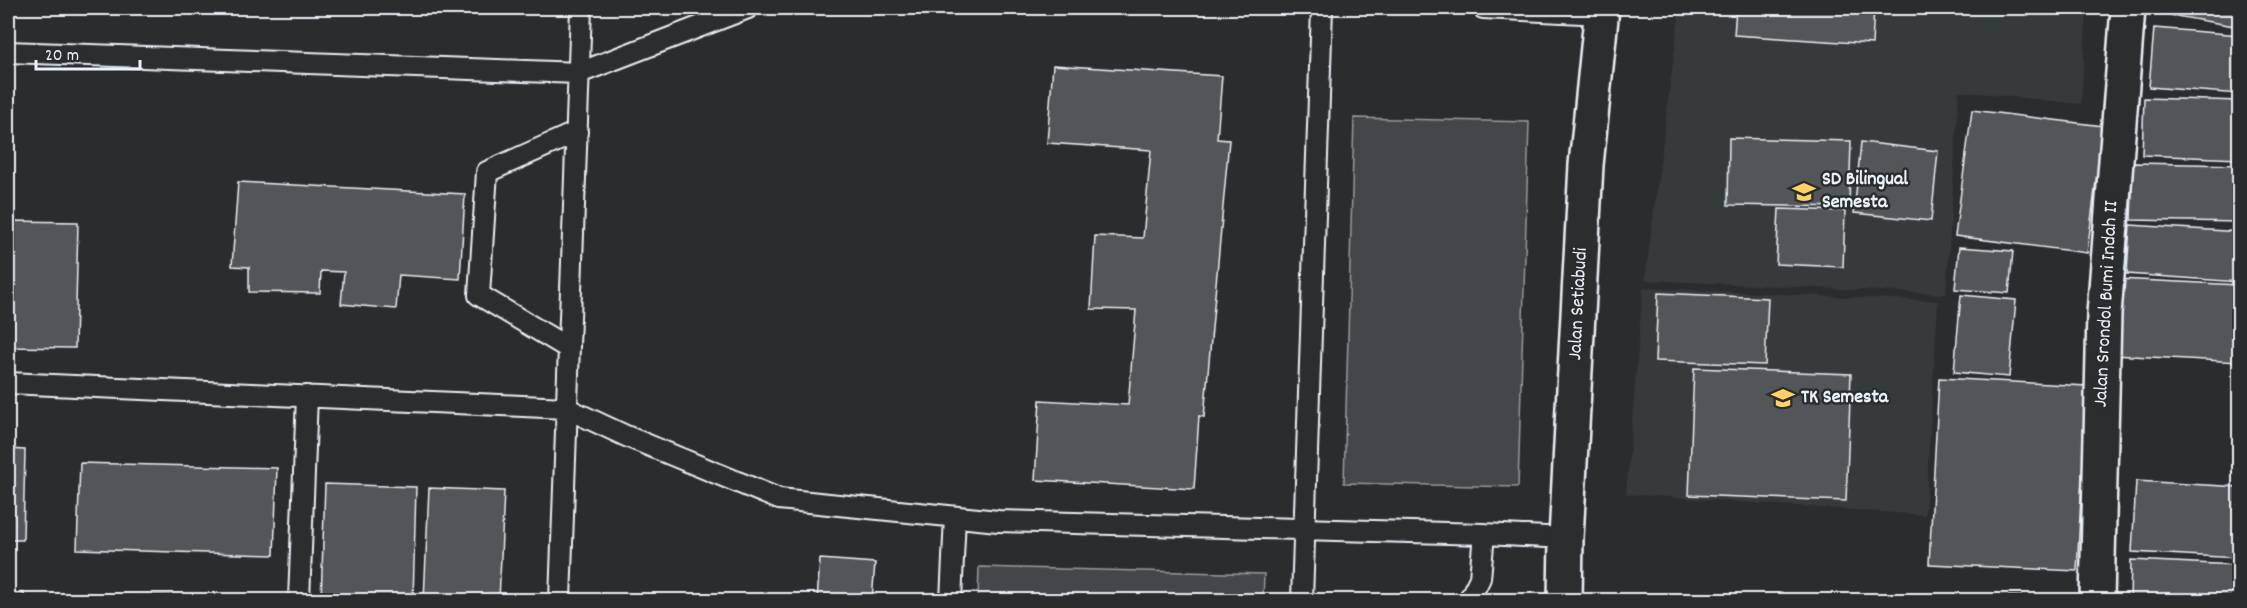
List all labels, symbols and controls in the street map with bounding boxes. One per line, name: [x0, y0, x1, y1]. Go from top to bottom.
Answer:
scale bar: [36, 33, 140, 71]
text: 20 m: [45, 44, 79, 69]
place label: SD Bilingual Semesta: [1822, 166, 1908, 217]
school or university icon: SD Bilingual Semesta: [1791, 179, 1817, 205]
street label: Jalan Srondol Bumi Indah II: [2088, 200, 2126, 408]
street label: Jalan Setiabudi: [1562, 247, 1596, 361]
place label: TK Semesta: [1801, 384, 1889, 412]
school or university icon: TK Semesta: [1770, 385, 1796, 411]

